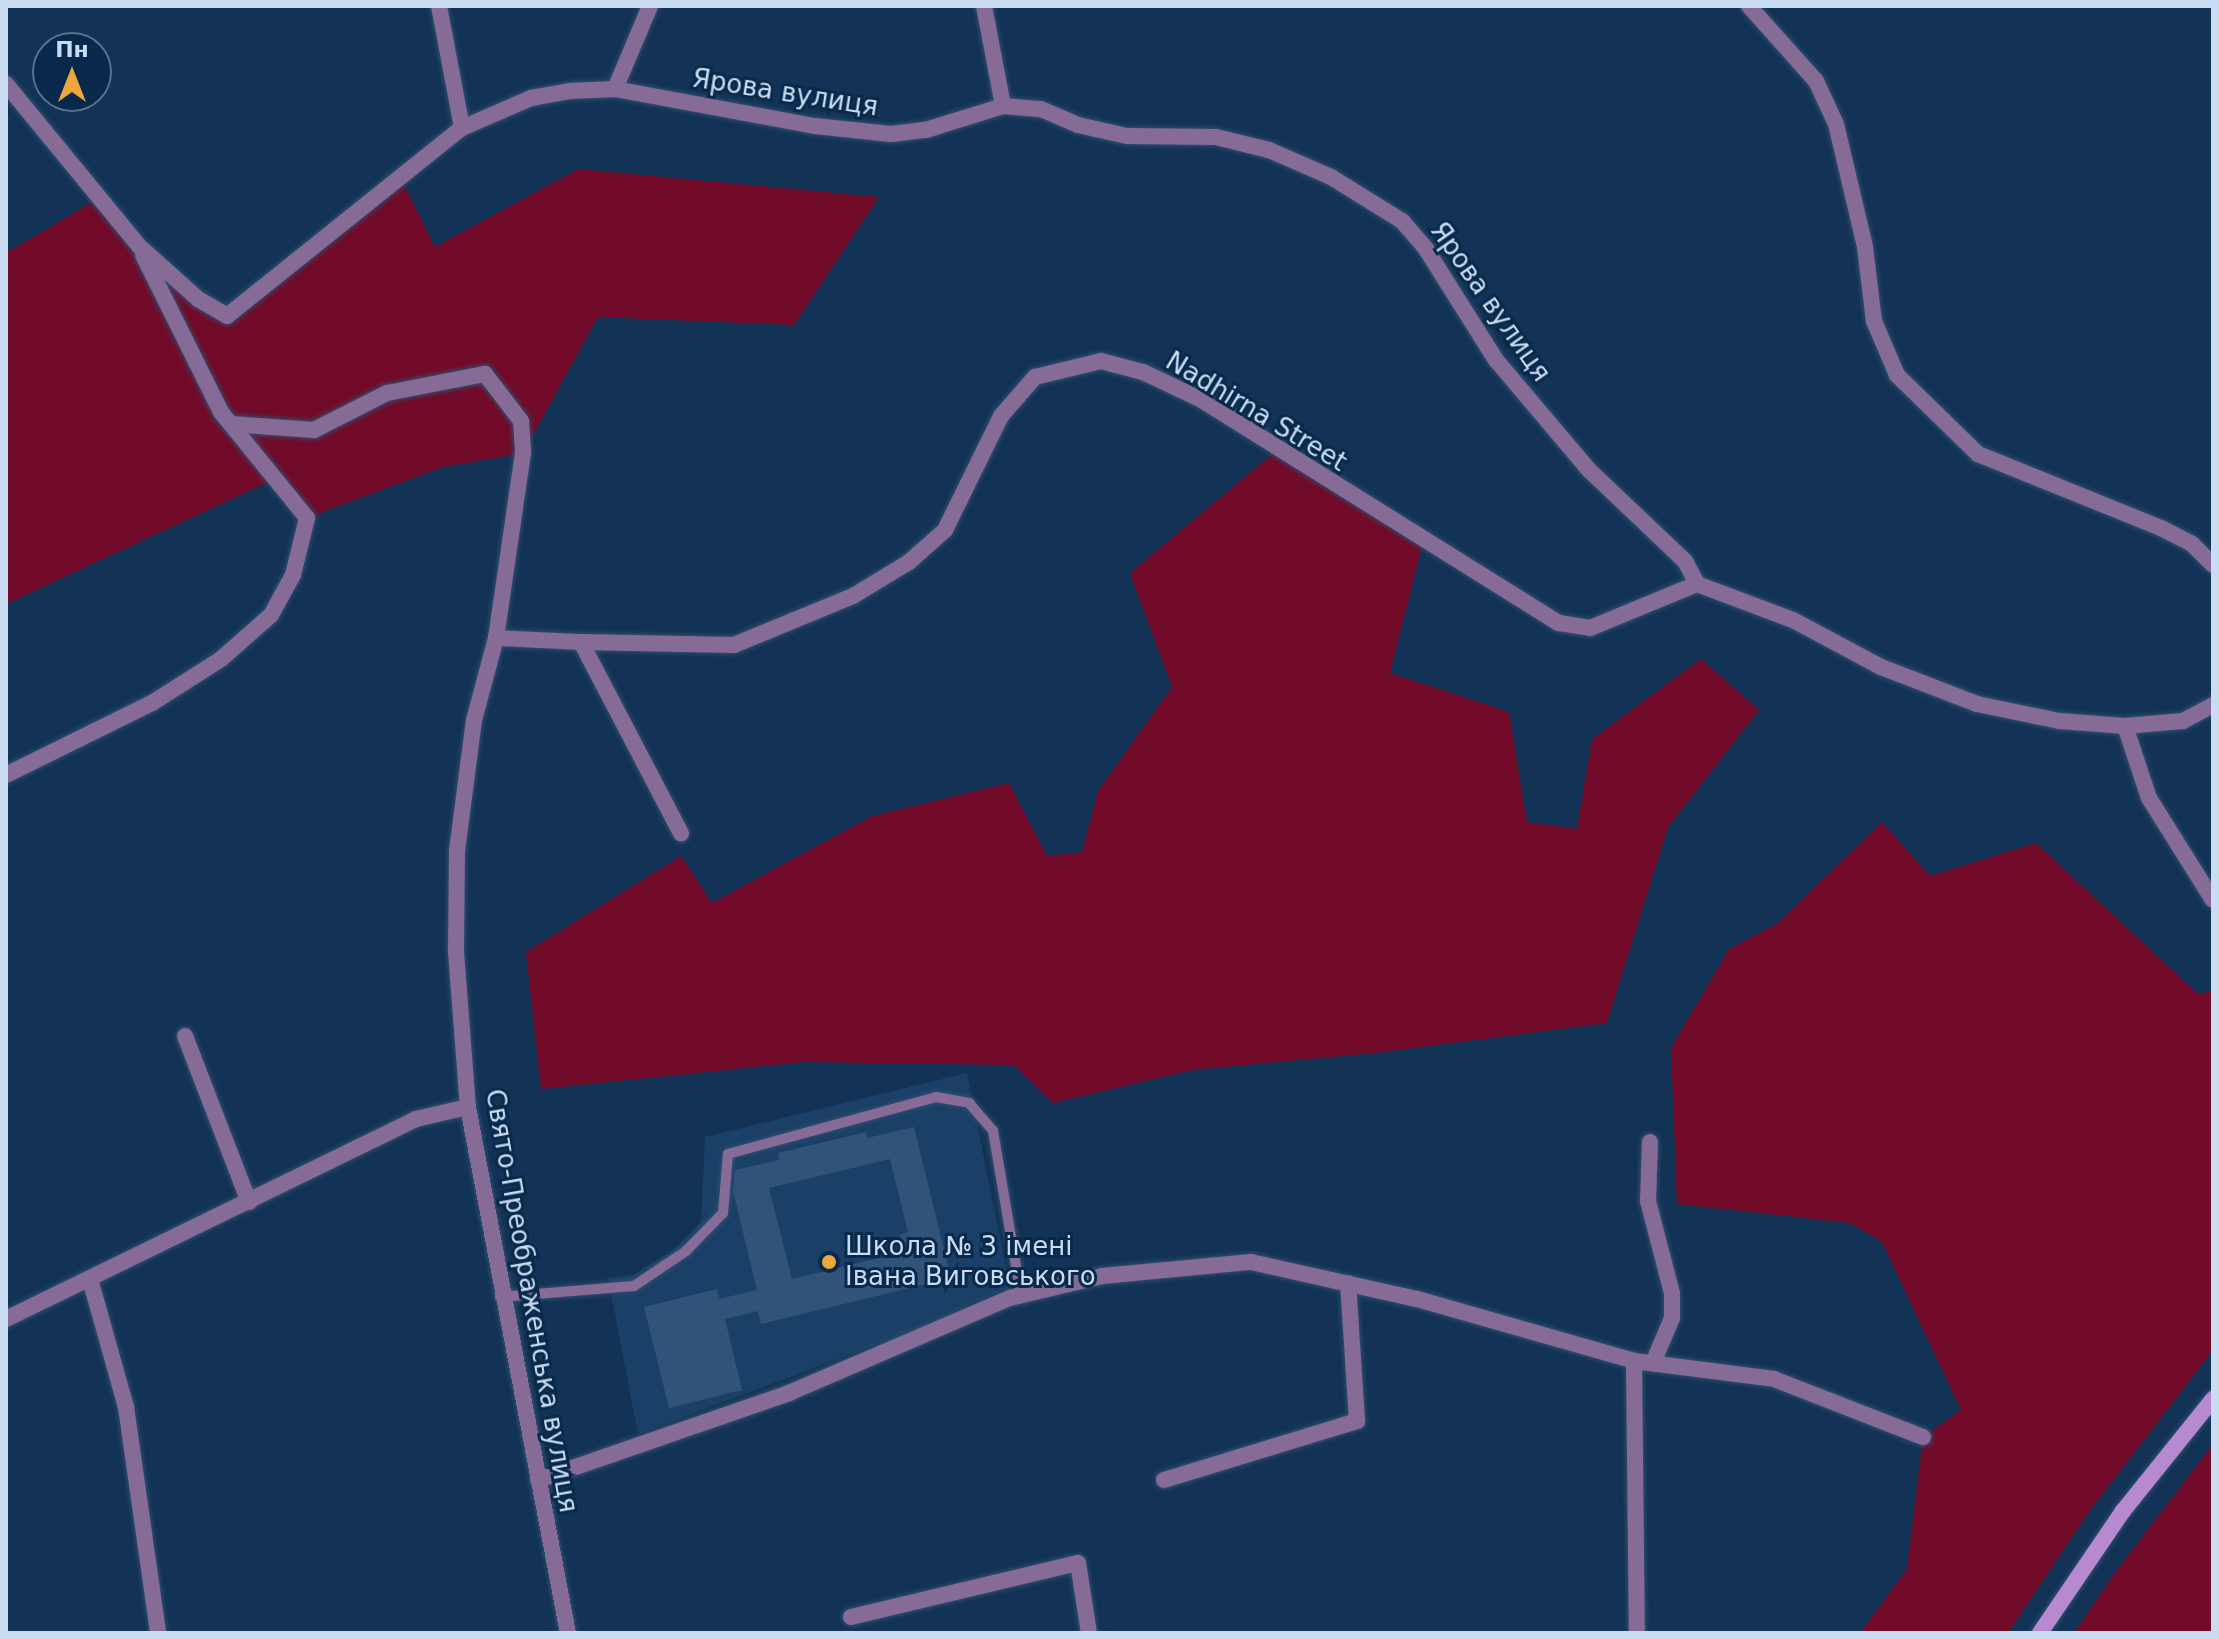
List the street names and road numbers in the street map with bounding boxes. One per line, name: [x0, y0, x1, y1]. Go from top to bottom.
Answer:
street label: Ярова вулиця: [690, 63, 880, 123]
street label: Ярова вулиця: [1423, 216, 1557, 388]
street label: Nadhirna Street: [1160, 346, 1352, 478]
street label: Свято-Преображенська вулиця: [478, 1087, 584, 1515]

